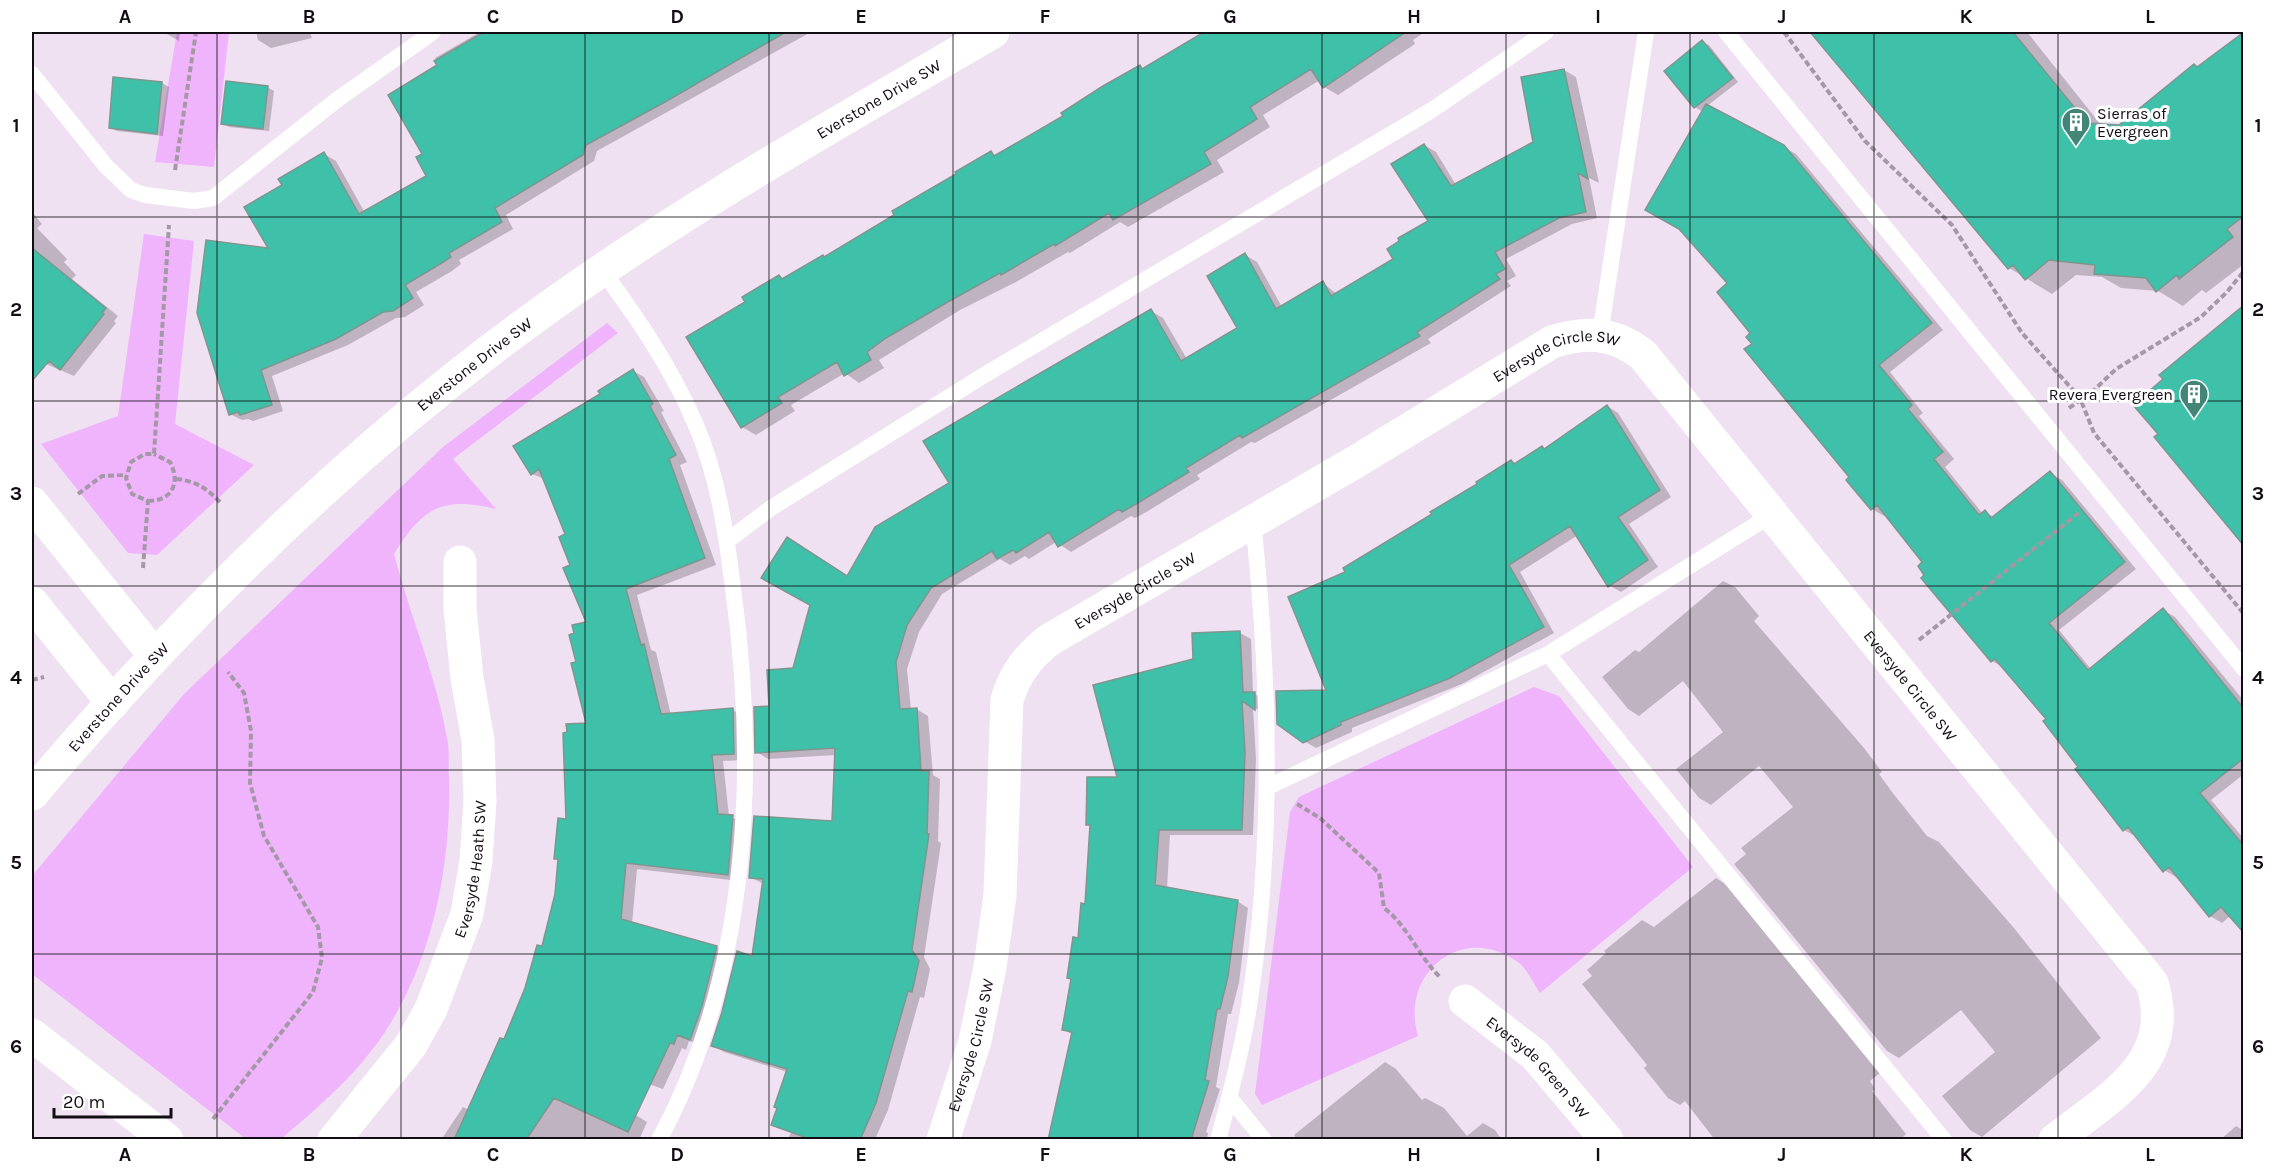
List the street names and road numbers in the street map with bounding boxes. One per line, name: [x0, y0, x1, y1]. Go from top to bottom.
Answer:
street label: Everstone Drive SW: [813, 55, 945, 143]
street label: Everstone Drive SW: [413, 313, 536, 415]
street label: Eversyde Circle SW: [1489, 326, 1623, 386]
street label: Eversyde Circle SW: [1071, 547, 1199, 633]
street label: Eversyde Circle SW: [1860, 626, 1962, 745]
street label: Everstone Drive SW: [64, 638, 173, 755]
street label: Eversyde Heath SW: [449, 799, 490, 940]
street label: Eversyde Circle SW: [943, 976, 997, 1114]
street label: Eversyde Green SW: [1483, 1012, 1594, 1122]

